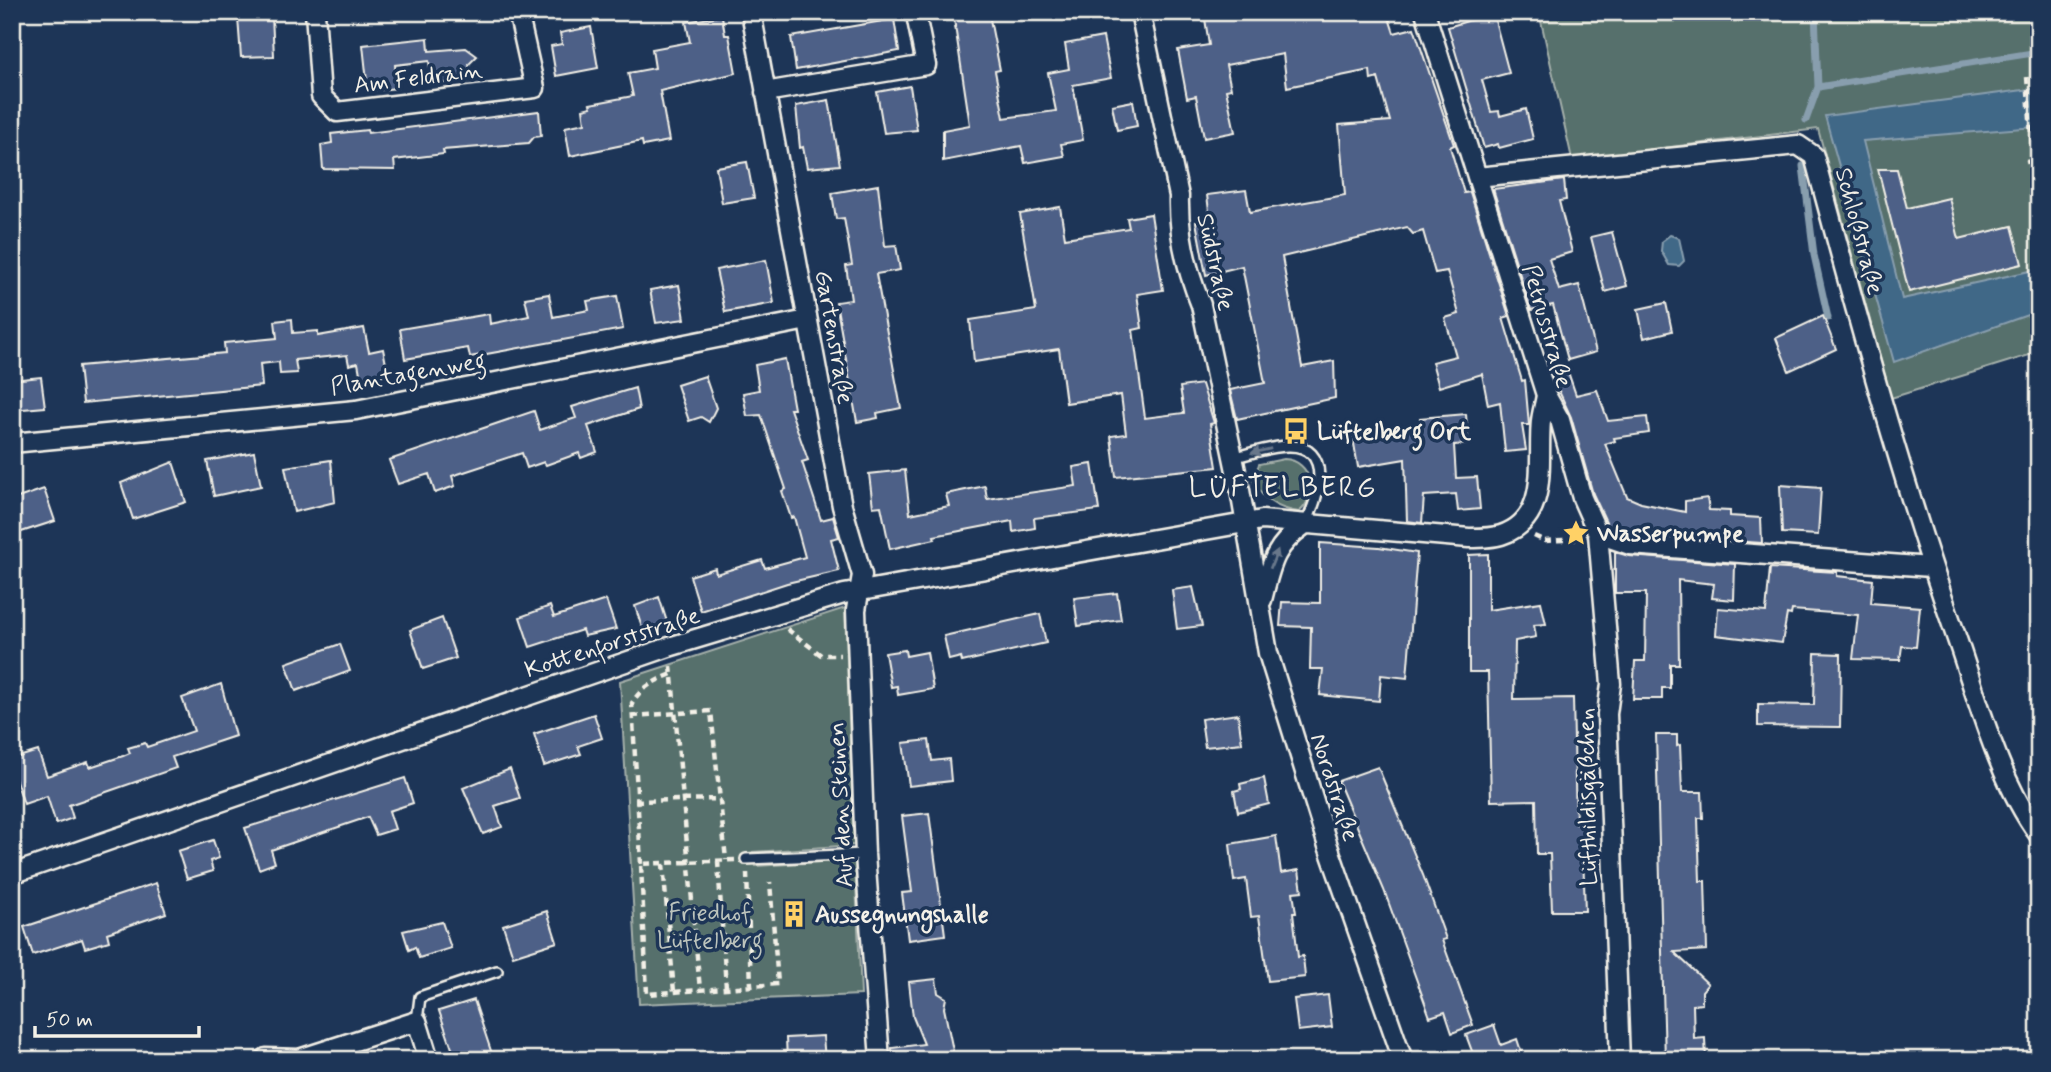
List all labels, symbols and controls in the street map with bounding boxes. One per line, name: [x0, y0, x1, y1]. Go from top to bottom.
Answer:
street label: Am Feldrain: [352, 55, 484, 102]
street label: Schloßstraße: [1827, 164, 1890, 298]
street label: Südstraße: [1188, 211, 1241, 314]
street label: Petrusstraße: [1514, 261, 1579, 392]
street label: Gartenstraße: [807, 268, 861, 407]
street label: Plantagenweg: [328, 346, 489, 406]
bus stop icon: Lüftelberg Ort: [1281, 416, 1311, 446]
place label: Lüftelberg Ort: [1317, 417, 1472, 451]
one-way arrow: [1250, 446, 1272, 457]
district label: LÜFTELBERG: [1189, 470, 1377, 507]
place icon: Wasserpumpe: [1561, 518, 1591, 548]
place label: Wasserpumpe: [1596, 519, 1744, 550]
one-way arrow: [1269, 548, 1280, 569]
street label: Kottenforststraße: [521, 600, 705, 688]
street label: Lüfthildisgäßchen: [1571, 708, 1606, 886]
street label: Auf den Steinen: [822, 721, 861, 889]
street label: Nordstraße: [1302, 730, 1366, 845]
park label: Friedhof Lüftelberg: [657, 898, 763, 960]
building icon: Aussegnungshalle: [779, 899, 809, 929]
place label: Aussegnungshalle: [815, 900, 989, 934]
scale bar: [35, 995, 200, 1039]
text: 50 m: [46, 1006, 93, 1034]

